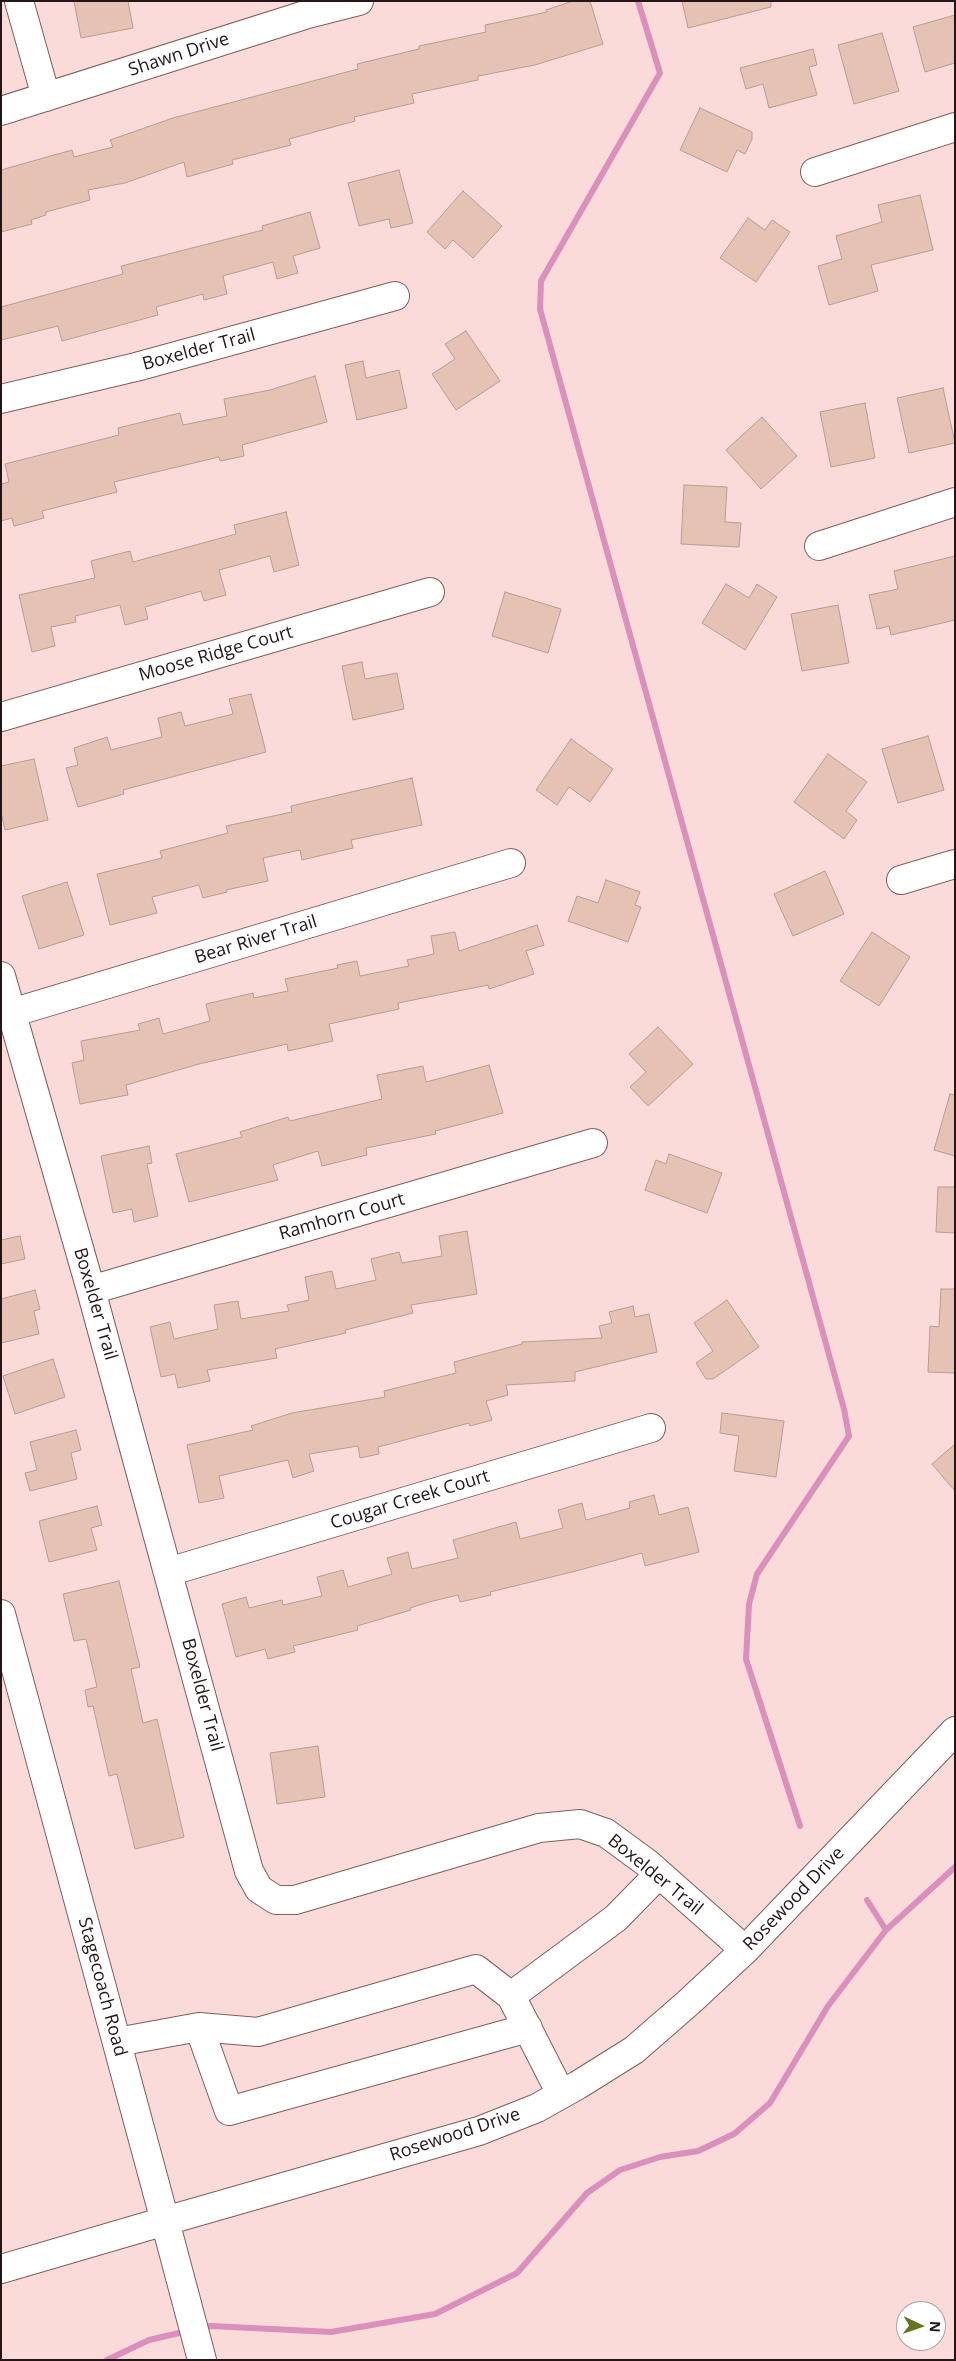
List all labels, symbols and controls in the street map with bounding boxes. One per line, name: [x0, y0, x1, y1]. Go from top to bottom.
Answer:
street label: Shawn Drive: [126, 29, 232, 81]
street label: Boxelder Trail: [140, 325, 258, 375]
street label: Moose Ridge Court: [136, 622, 296, 686]
street label: Bear River Trail: [192, 911, 320, 969]
street label: Ramhorn Court: [277, 1189, 407, 1245]
street label: Boxelder Trail: [69, 1245, 121, 1363]
street label: Cougar Creek Court: [328, 1466, 492, 1534]
street label: Boxelder Trail: [177, 1636, 227, 1754]
street label: Boxelder Trail: [603, 1830, 707, 1920]
street label: Rosewood Drive: [739, 1843, 849, 1955]
street label: Stagecoach Road: [73, 1915, 131, 2059]
street label: Rosewood Drive: [387, 2104, 523, 2166]
north arrow: [896, 2301, 946, 2351]
text: N: [926, 2321, 945, 2333]

